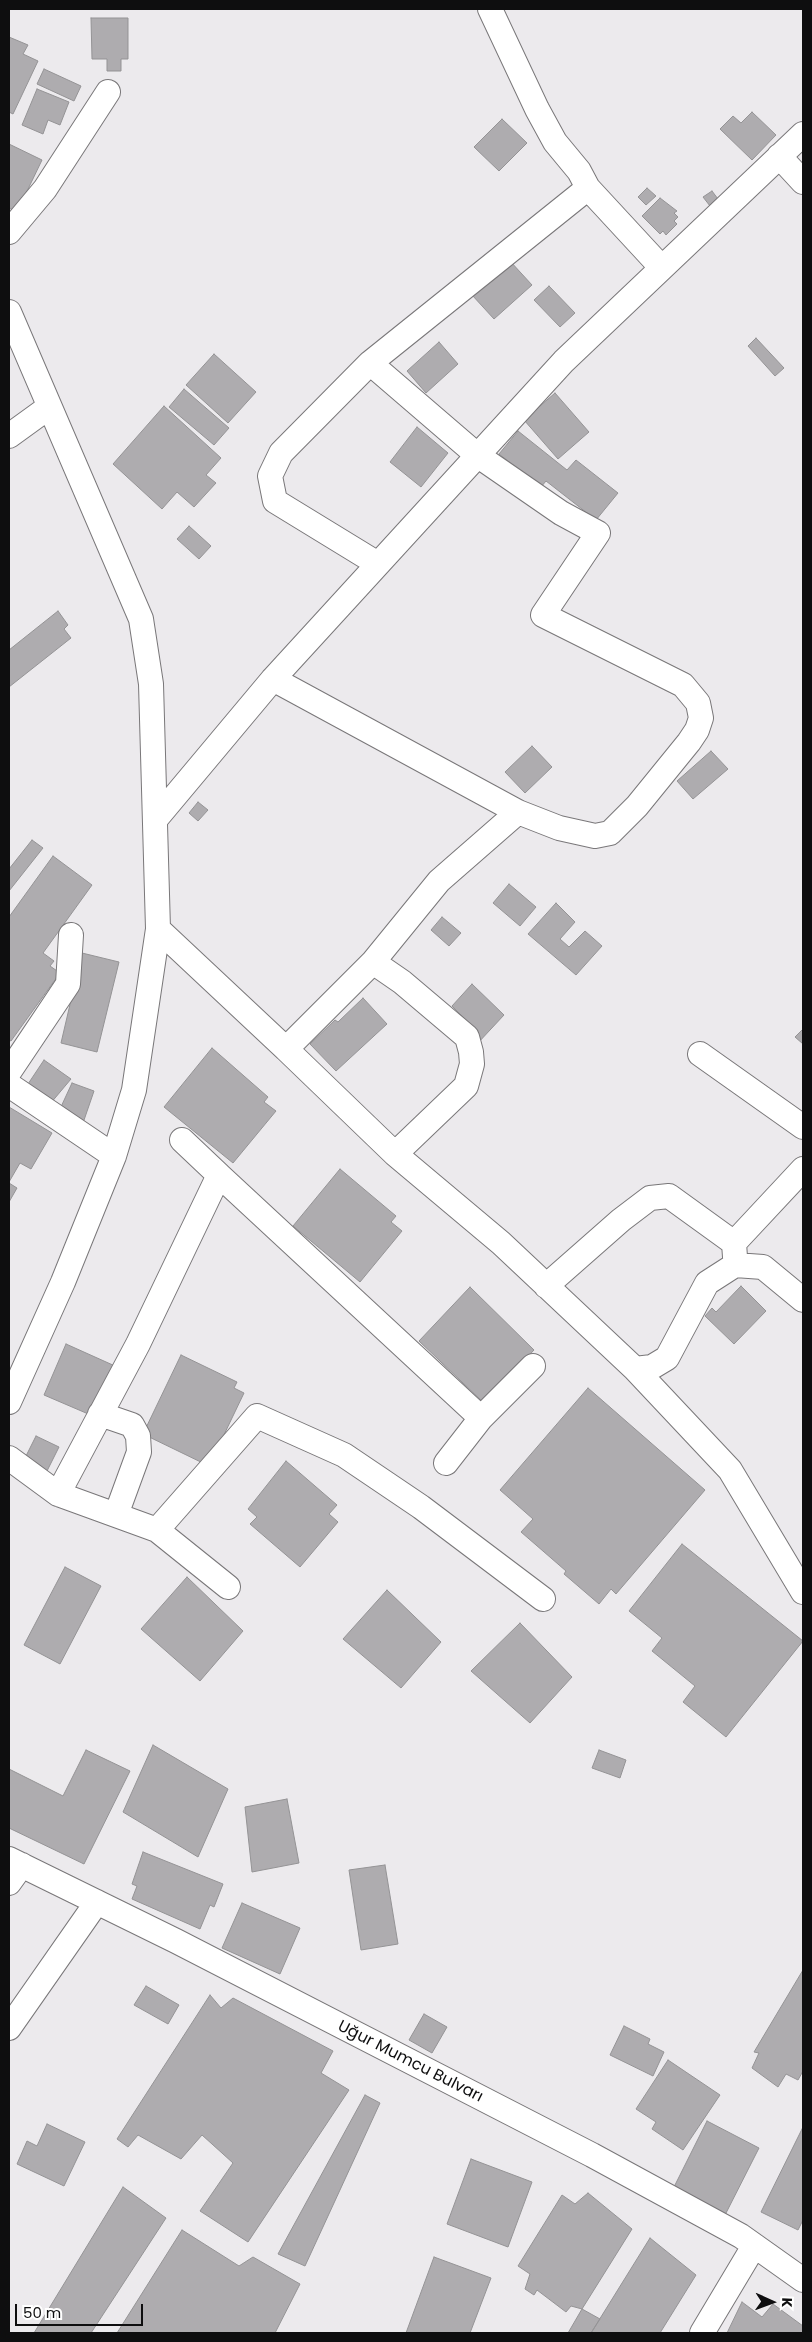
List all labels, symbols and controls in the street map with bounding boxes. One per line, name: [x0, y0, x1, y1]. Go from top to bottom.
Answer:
street label: Uğur Mumcu Bulvarı: [334, 2017, 486, 2107]
north arrow: [747, 2277, 797, 2327]
scale bar: [18, 2294, 145, 2326]
text: K: [777, 2297, 797, 2308]
text: 50 m: [23, 2302, 61, 2323]

